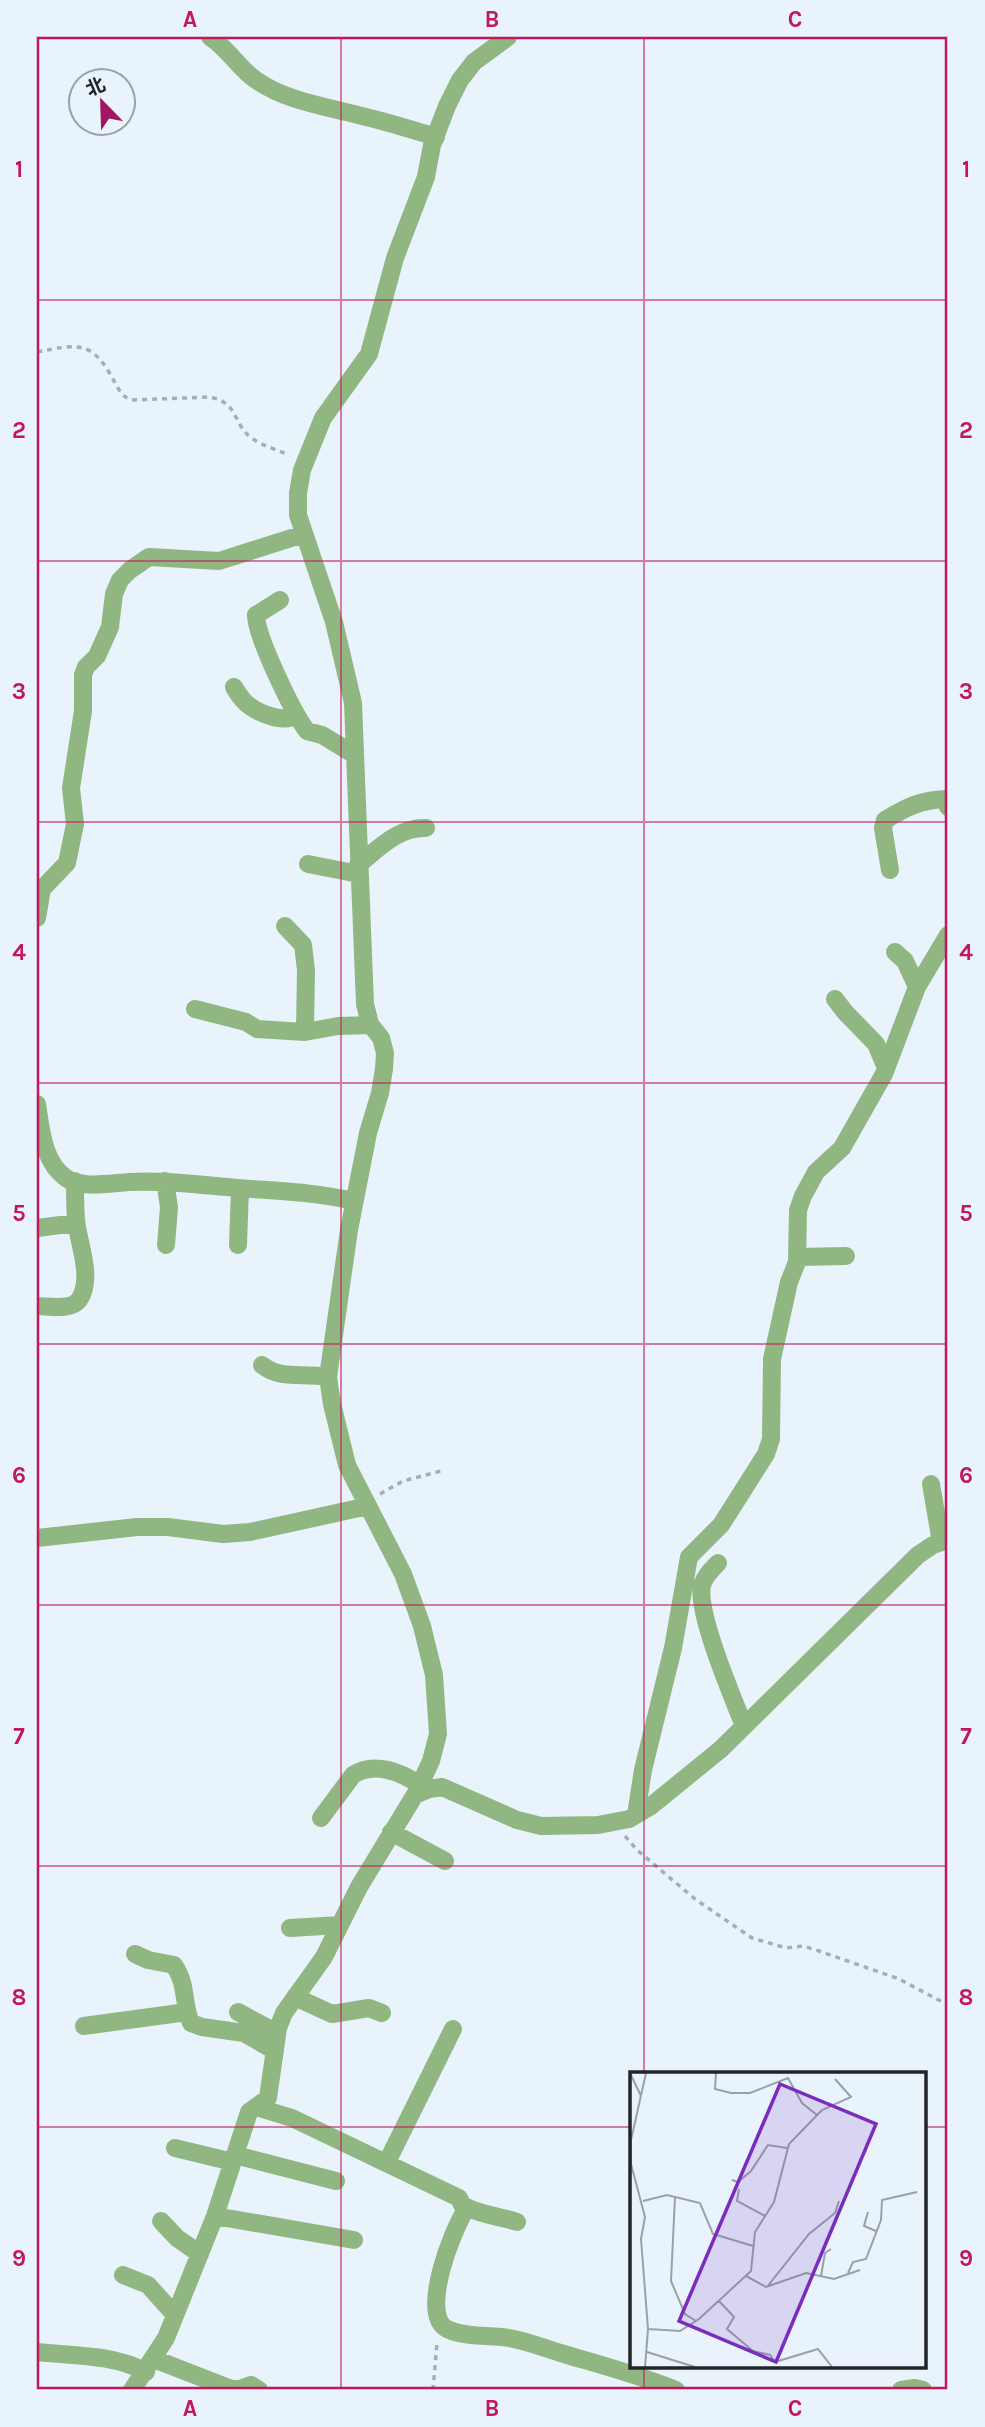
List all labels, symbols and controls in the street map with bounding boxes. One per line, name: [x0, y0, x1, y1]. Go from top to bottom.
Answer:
text: A: [183, 6, 197, 33]
text: B: [485, 6, 499, 33]
text: C: [788, 6, 802, 33]
north arrow: [66, 66, 136, 136]
text: 北: [83, 73, 109, 101]
text: 1: [15, 156, 23, 183]
text: 1: [962, 156, 970, 183]
text: 2: [12, 417, 26, 444]
text: 2: [959, 417, 973, 444]
text: 3: [12, 678, 26, 705]
text: 3: [959, 678, 973, 705]
text: 4: [12, 939, 26, 966]
text: 4: [959, 939, 973, 966]
text: 5: [12, 1200, 26, 1227]
text: 5: [959, 1200, 973, 1227]
text: 6: [12, 1462, 26, 1489]
text: 6: [959, 1462, 973, 1489]
text: 7: [13, 1723, 25, 1750]
text: 7: [960, 1723, 972, 1750]
text: 8: [12, 1984, 26, 2011]
text: 8: [959, 1984, 973, 2011]
inset map: [630, 2072, 926, 2368]
text: 9: [12, 2245, 26, 2272]
text: 9: [959, 2245, 973, 2272]
text: A: [183, 2395, 197, 2422]
text: B: [485, 2395, 499, 2422]
text: C: [788, 2395, 802, 2422]

